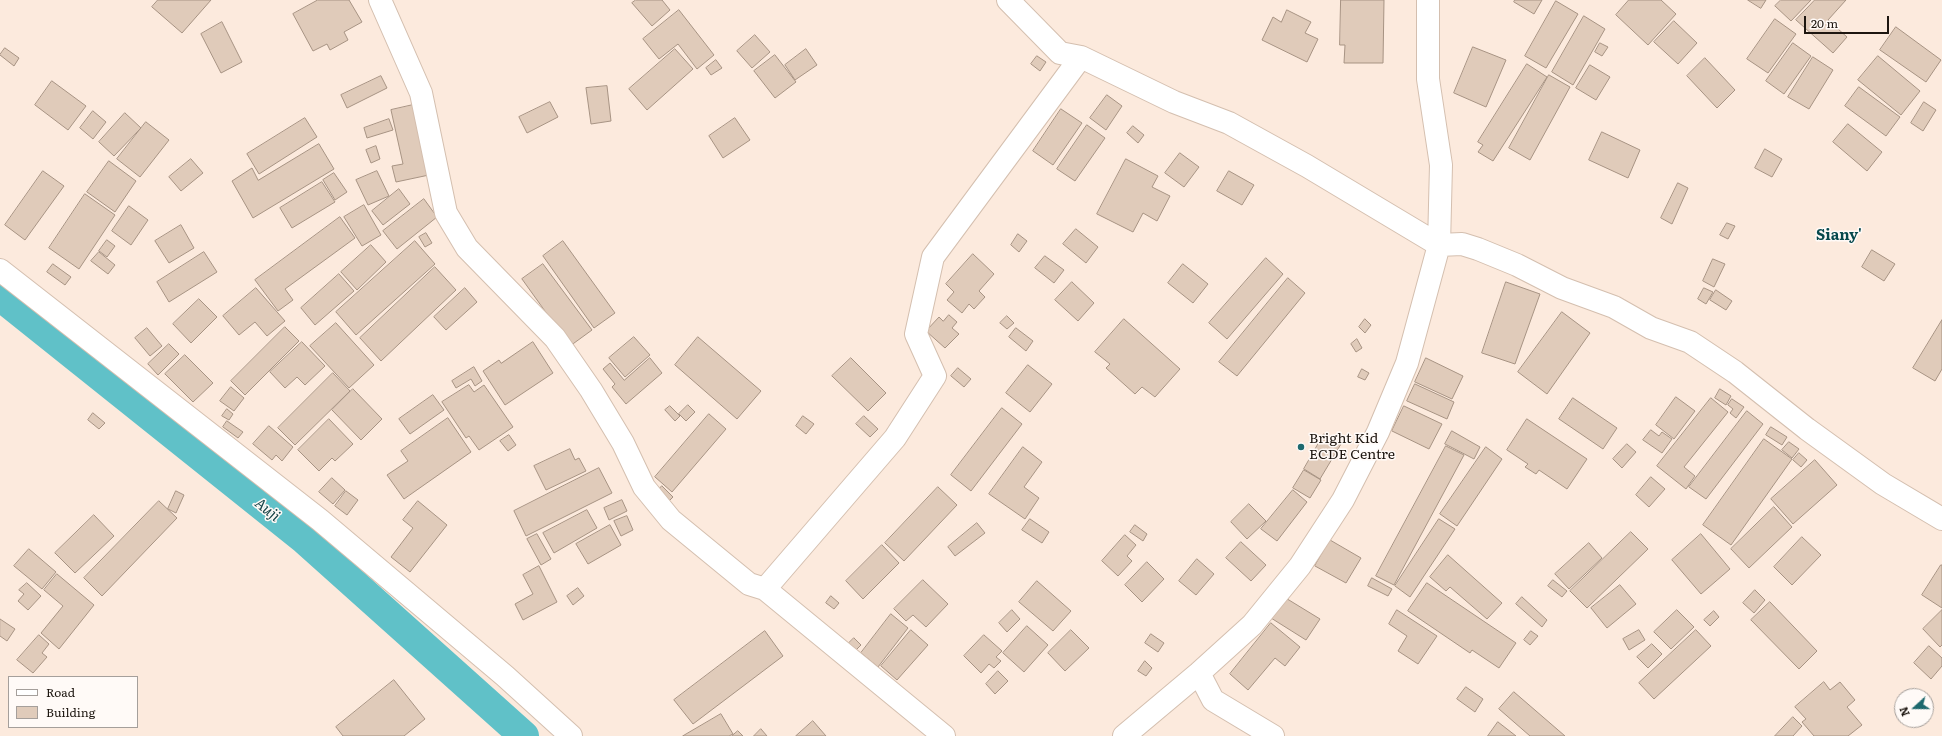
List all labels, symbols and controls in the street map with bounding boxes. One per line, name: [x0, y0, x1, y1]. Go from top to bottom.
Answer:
scale bar: [1806, 8, 1891, 34]
text: 20 m: [1811, 14, 1838, 32]
district label: Siany': [1816, 227, 1862, 245]
place label: Bright Kid ECDE Centre: [1309, 431, 1395, 464]
marker: Bright Kid ECDE Centre: [1296, 442, 1306, 452]
water label: Auji: [251, 494, 283, 526]
legend: [8, 676, 138, 728]
text: Road: [46, 683, 75, 701]
north arrow: [1894, 688, 1934, 728]
text: Building: [46, 703, 95, 721]
text: N: [1895, 705, 1913, 719]

